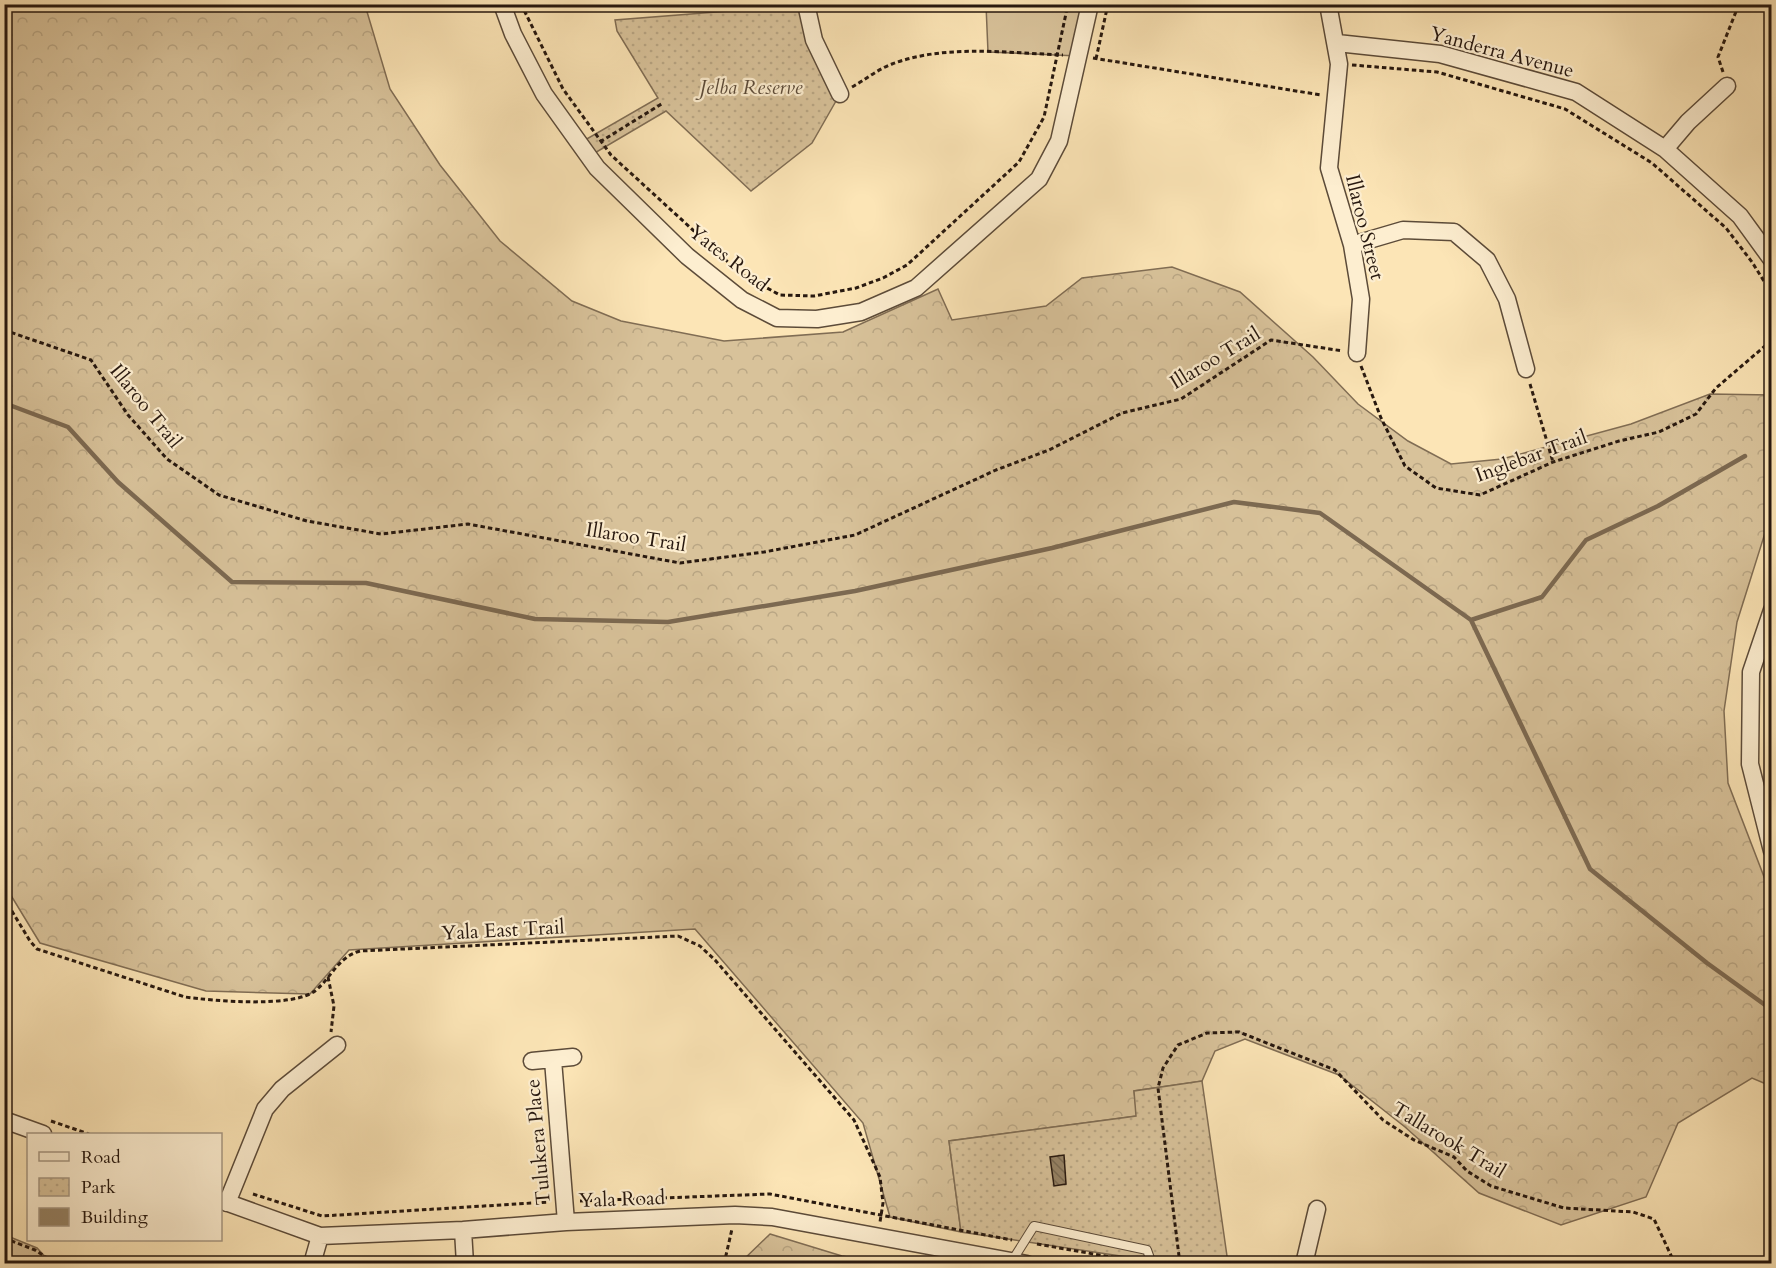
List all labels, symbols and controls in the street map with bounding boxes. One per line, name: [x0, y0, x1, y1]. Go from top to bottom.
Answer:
street label: Yanderra Avenue: [1427, 20, 1577, 84]
park label: Jelba Reserve: [694, 74, 803, 101]
street label: Illaroo Street: [1339, 171, 1391, 283]
street label: Yates Road: [683, 218, 775, 298]
street label: Illaroo Trail: [1165, 320, 1265, 396]
street label: Illaroo Trail: [104, 358, 188, 454]
street label: Inglebar Trail: [1471, 423, 1591, 489]
street label: Illaroo Trail: [584, 516, 688, 558]
street label: Yala East Trail: [441, 913, 565, 947]
street label: Tulukera Place: [519, 1078, 557, 1206]
street label: Tallarook Trail: [1387, 1095, 1511, 1185]
legend: [27, 1133, 222, 1241]
text: Road: [81, 1145, 121, 1170]
text: Park: [81, 1175, 116, 1200]
street label: Yala Road: [578, 1184, 666, 1214]
text: Building: [81, 1205, 149, 1230]

